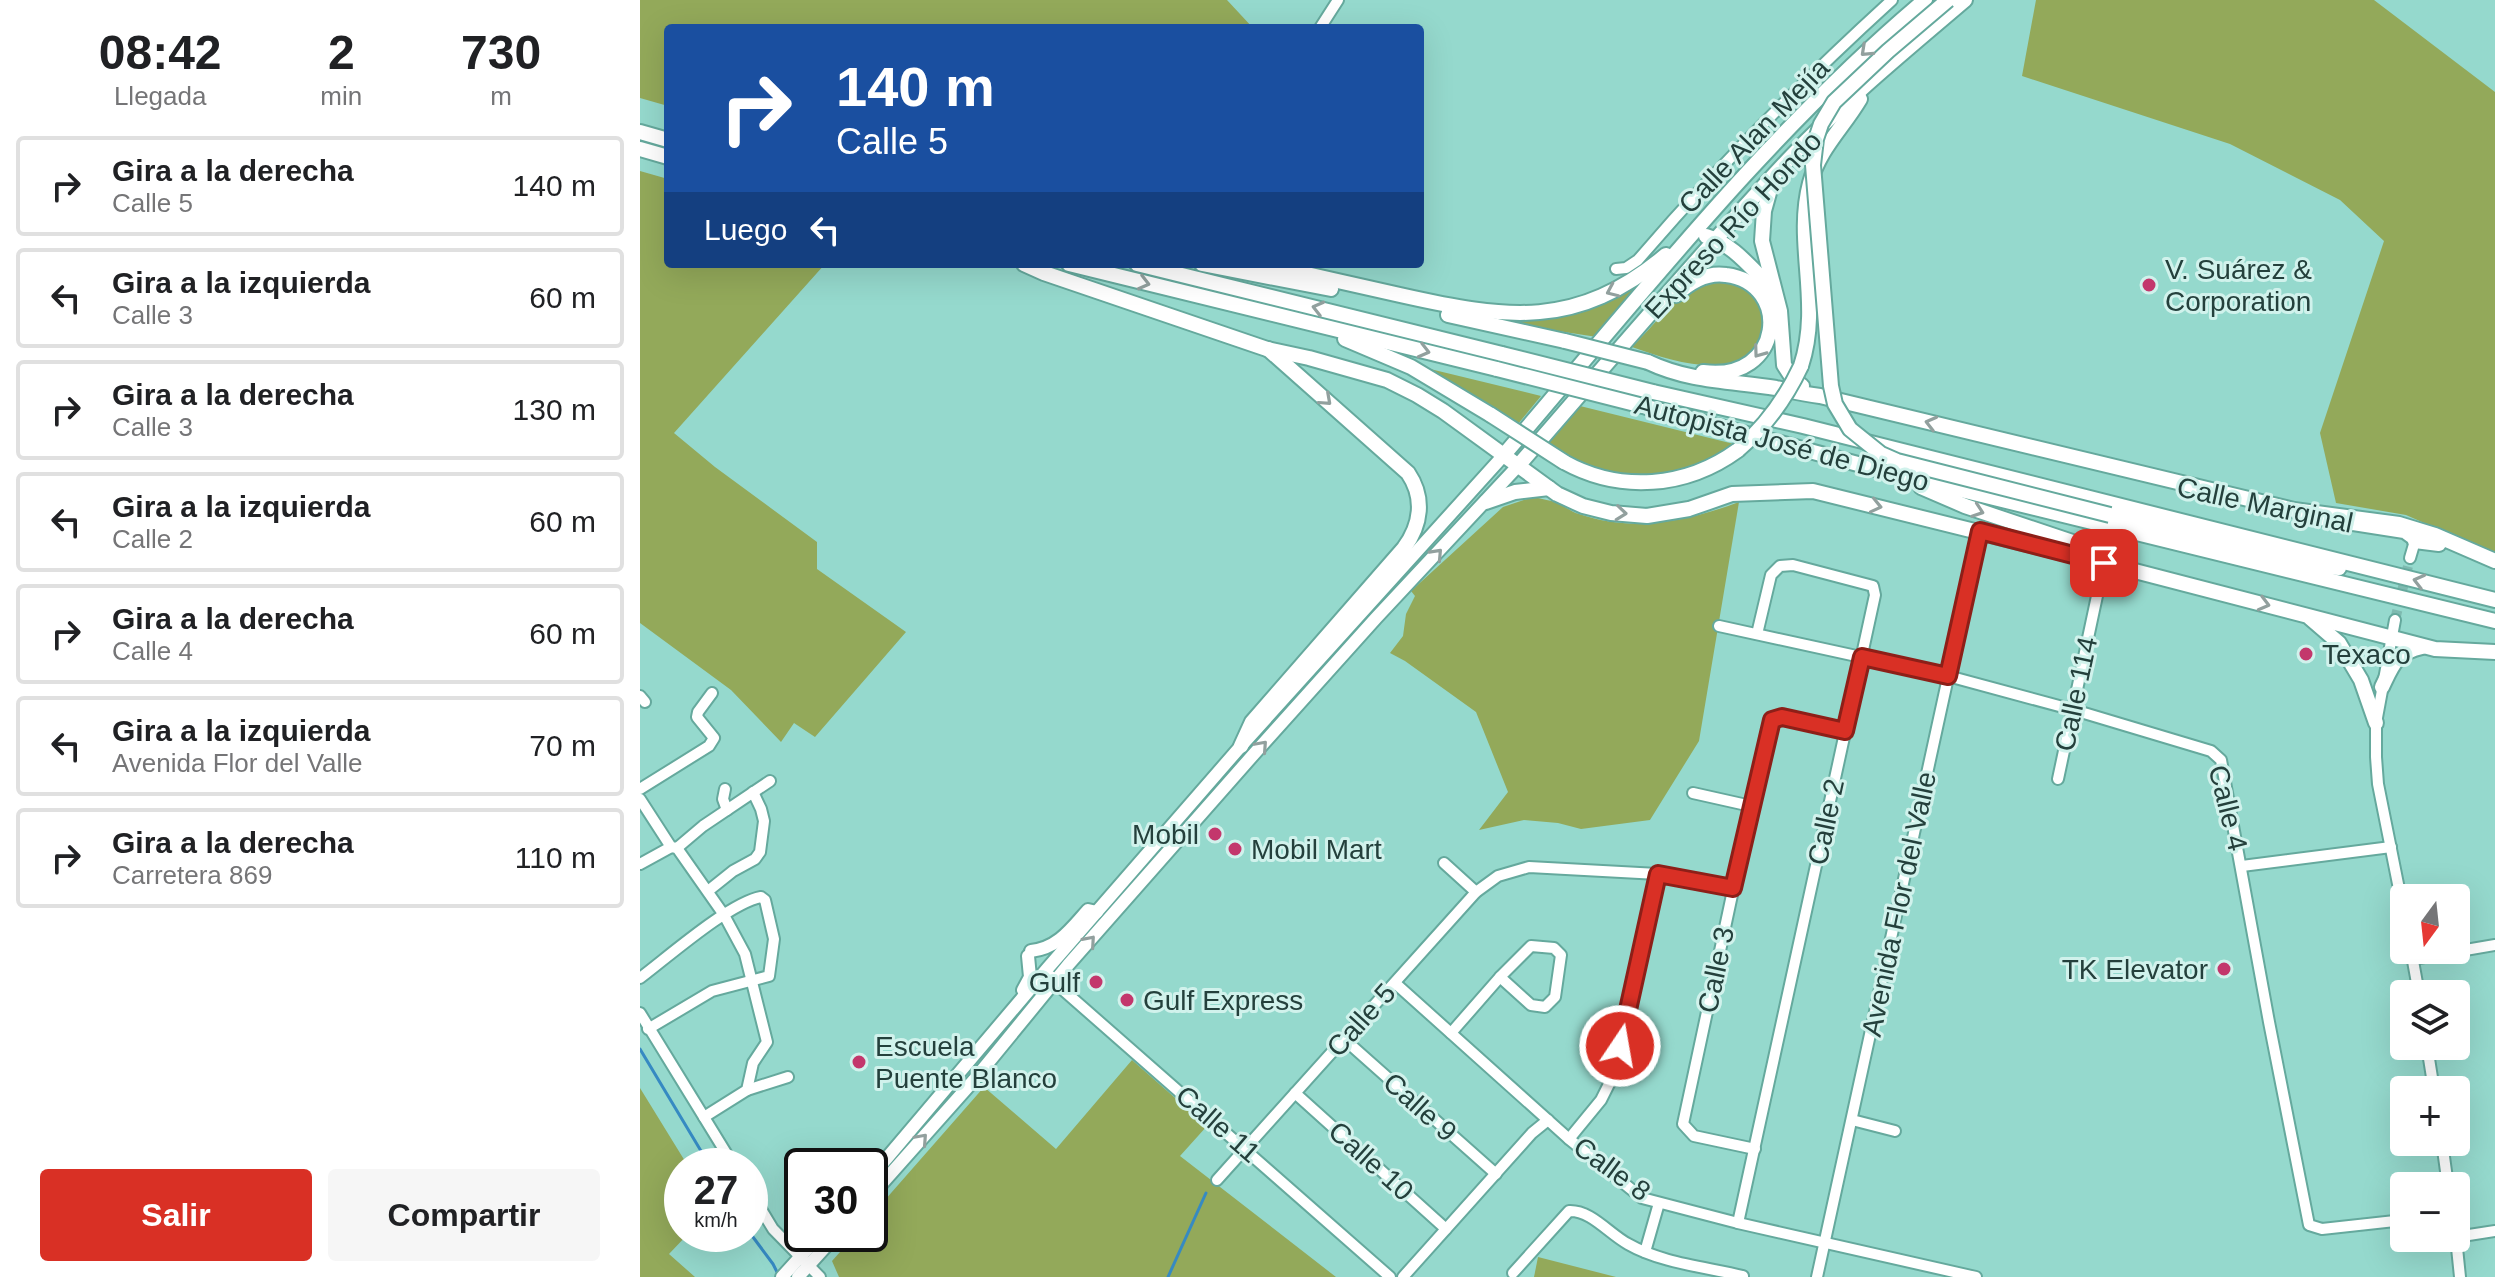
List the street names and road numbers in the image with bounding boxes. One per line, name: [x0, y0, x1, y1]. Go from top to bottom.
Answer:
street label: Calle Alan Mejía: [1673, 52, 1836, 220]
street label: Expreso Río Hondo: [1638, 125, 1828, 325]
street label: Autopista José de Diego: [1631, 389, 1933, 497]
street label: Calle Marginal: [2174, 471, 2356, 539]
street label: Calle 114: [2049, 634, 2103, 754]
street label: Calle 4: [2202, 762, 2254, 854]
street label: Avenida Flor del Valle: [1856, 769, 1942, 1039]
street label: Calle 2: [1802, 776, 1850, 868]
street label: Calle 3: [1692, 924, 1740, 1016]
street label: Calle 5: [1320, 977, 1402, 1063]
street label: Calle 9: [1377, 1066, 1463, 1148]
street label: Calle 11: [1170, 1079, 1266, 1169]
street label: Calle 10: [1322, 1115, 1420, 1207]
street label: Calle 8: [1568, 1131, 1656, 1207]

